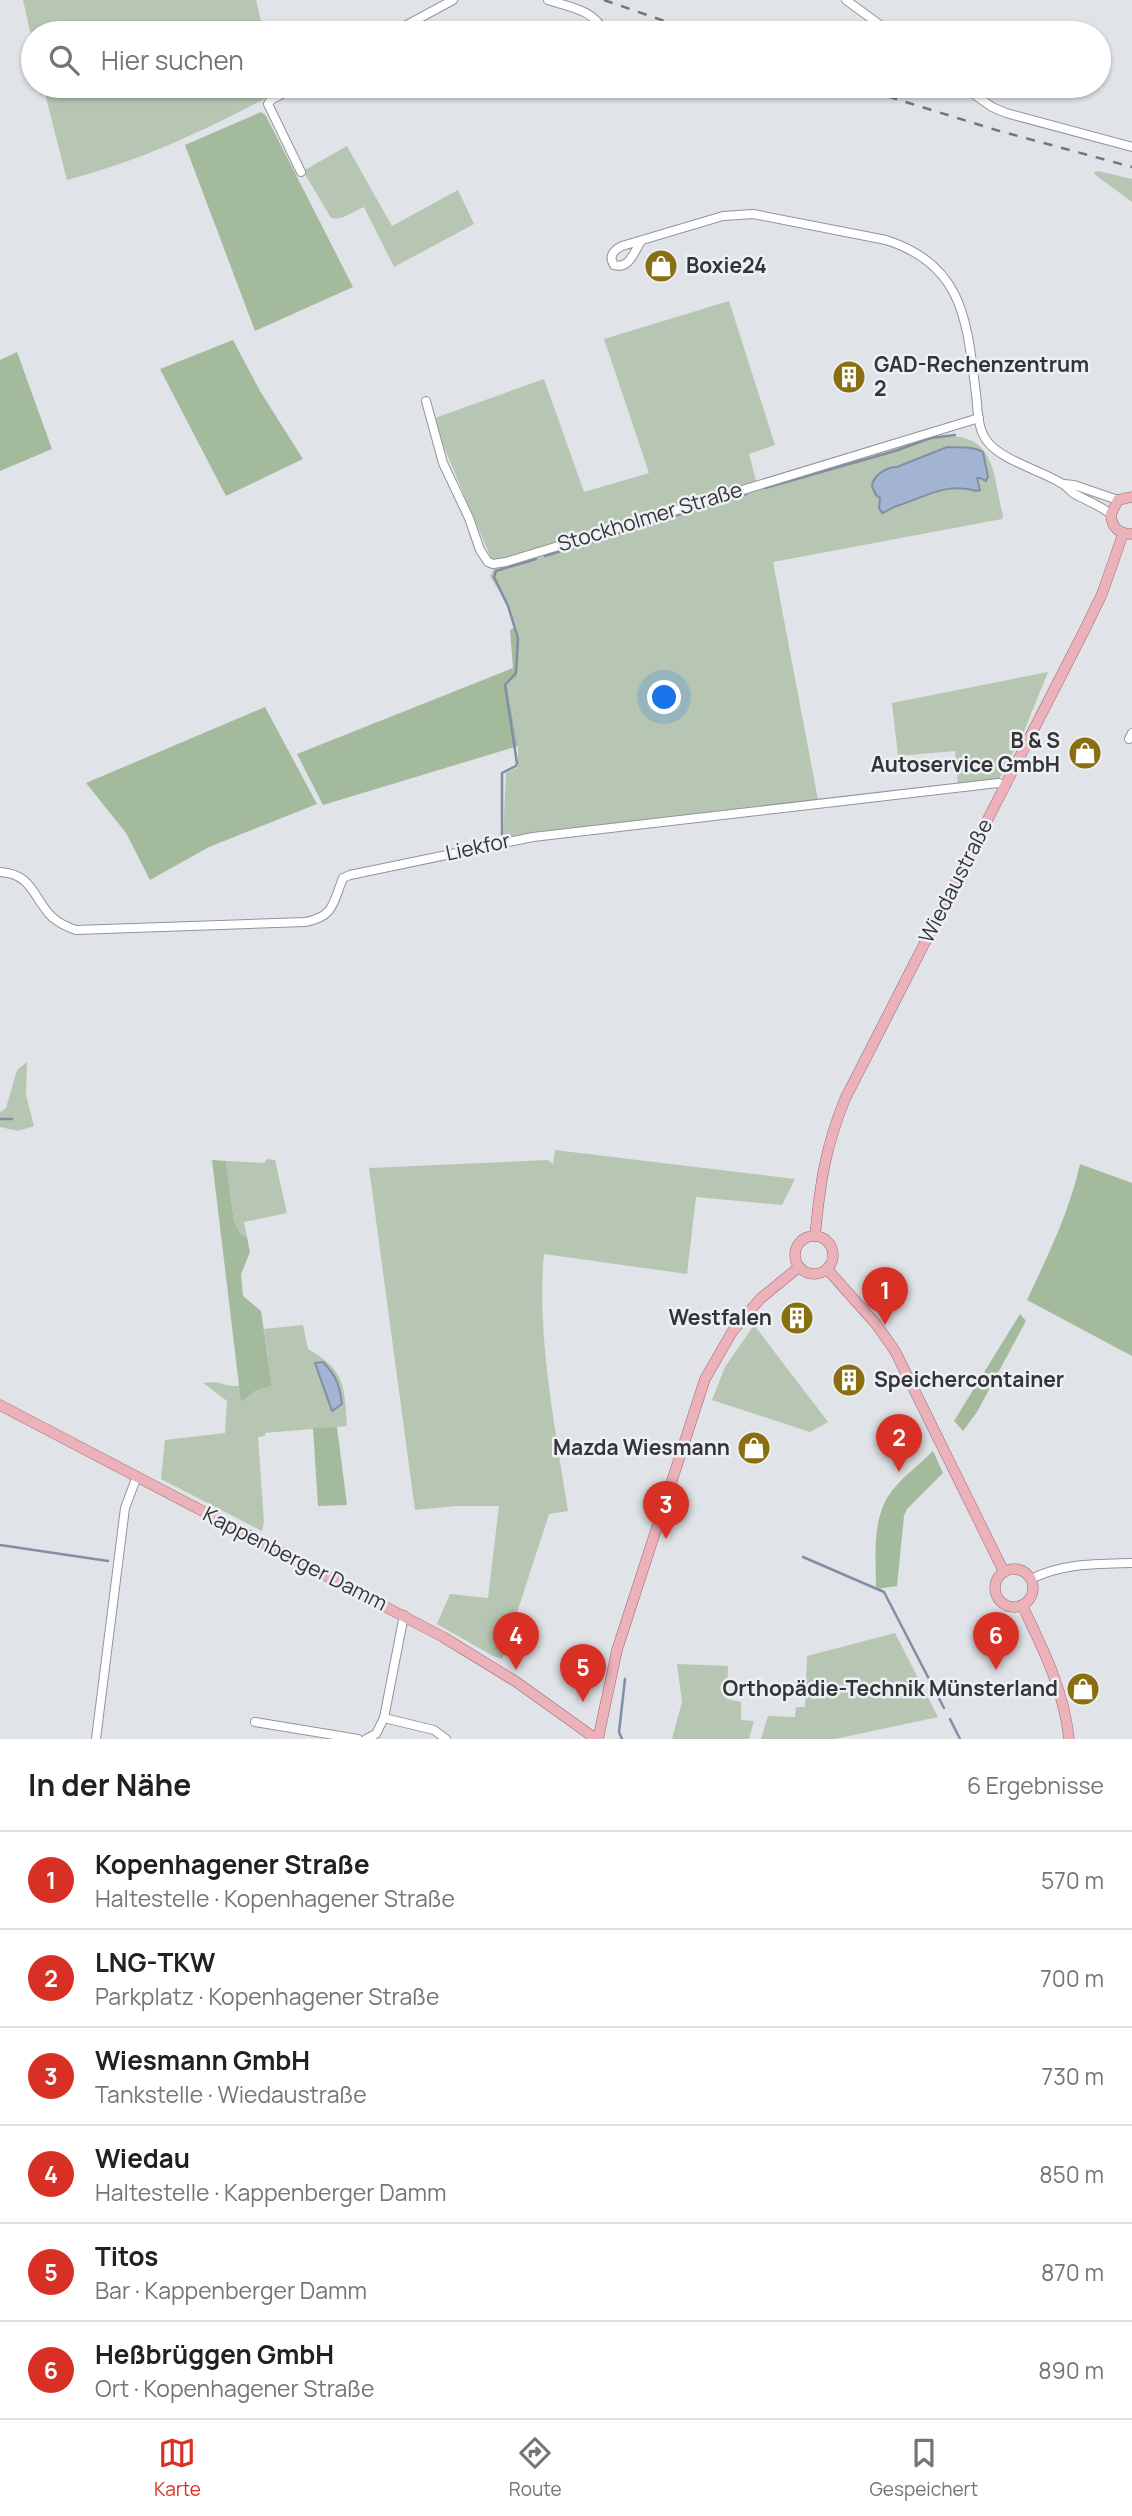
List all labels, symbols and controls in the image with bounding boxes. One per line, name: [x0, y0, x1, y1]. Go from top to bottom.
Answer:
search box: [21, 21, 1111, 98]
icon: search: [45, 41, 83, 79]
text: Hier suchen: [101, 42, 244, 78]
shop icon: Boxie24: [642, 247, 680, 285]
place label: Boxie24: [686, 251, 767, 279]
place label: GAD-Rechenzentrum 2: [874, 350, 1089, 402]
building icon: GAD-Rechenzentrum 2: [830, 358, 868, 396]
street label: Stockholmer Straße: [554, 475, 746, 557]
your location: [647, 680, 681, 714]
place label: B & S Autoservice GmbH: [871, 726, 1060, 778]
shop icon: B & S Autoservice GmbH: [1066, 734, 1104, 772]
street label: Wiedaustraße: [912, 814, 998, 948]
street label: Liekfor: [443, 825, 513, 867]
pin: 1: [862, 1267, 908, 1325]
building icon: Westfalen: [778, 1299, 816, 1337]
place label: Westfalen: [669, 1303, 772, 1331]
building icon: Speichercontainer: [830, 1361, 868, 1399]
place label: Speichercontainer: [874, 1365, 1064, 1393]
pin: 2: [876, 1414, 922, 1472]
shop icon: Mazda Wiesmann: [735, 1429, 773, 1467]
place label: Mazda Wiesmann: [553, 1433, 730, 1461]
pin: 3: [643, 1481, 689, 1539]
street label: Kappenberger Damm: [199, 1500, 392, 1617]
pin: 4: [493, 1612, 539, 1670]
pin: 6: [973, 1612, 1019, 1670]
pin: 5: [560, 1644, 606, 1702]
shop icon: Orthopädie-Technik Münsterland: [1064, 1670, 1102, 1708]
place label: Orthopädie-Technik Münsterland: [723, 1674, 1058, 1702]
text: In der Nähe: [28, 1764, 191, 1805]
text: 6 Ergebnisse: [967, 1769, 1104, 1801]
text: Kopenhagener Straße: [95, 1846, 370, 1882]
text: 1: [46, 1864, 56, 1896]
text: 570 m: [1041, 1864, 1104, 1896]
text: Haltestelle · Kopenhagener Straße: [95, 1882, 455, 1914]
text: LNG-TKW: [95, 1944, 215, 1980]
text: 2: [44, 1962, 58, 1994]
text: 700 m: [1040, 1962, 1104, 1994]
text: Parkplatz · Kopenhagener Straße: [95, 1980, 439, 2012]
text: Wiesmann GmbH: [95, 2042, 310, 2078]
text: 3: [44, 2060, 58, 2092]
text: 730 m: [1042, 2060, 1104, 2092]
text: Tankstelle · Wiedaustraße: [95, 2078, 367, 2110]
text: Wiedau: [95, 2140, 190, 2176]
text: 4: [44, 2158, 58, 2190]
text: 850 m: [1039, 2158, 1104, 2190]
text: Haltestelle · Kappenberger Damm: [95, 2176, 446, 2208]
text: Titos: [95, 2238, 158, 2274]
text: 5: [44, 2256, 58, 2288]
text: 870 m: [1041, 2256, 1104, 2288]
text: Bar · Kappenberger Damm: [95, 2274, 367, 2306]
text: Heßbrüggen GmbH: [95, 2336, 334, 2372]
text: 6: [44, 2354, 58, 2386]
text: 890 m: [1038, 2354, 1104, 2386]
text: Ort · Kopenhagener Straße: [95, 2372, 375, 2404]
tab: Karte: [154, 2434, 201, 2502]
tab: Route: [509, 2434, 562, 2502]
tab: Gespeichert: [869, 2434, 978, 2502]

